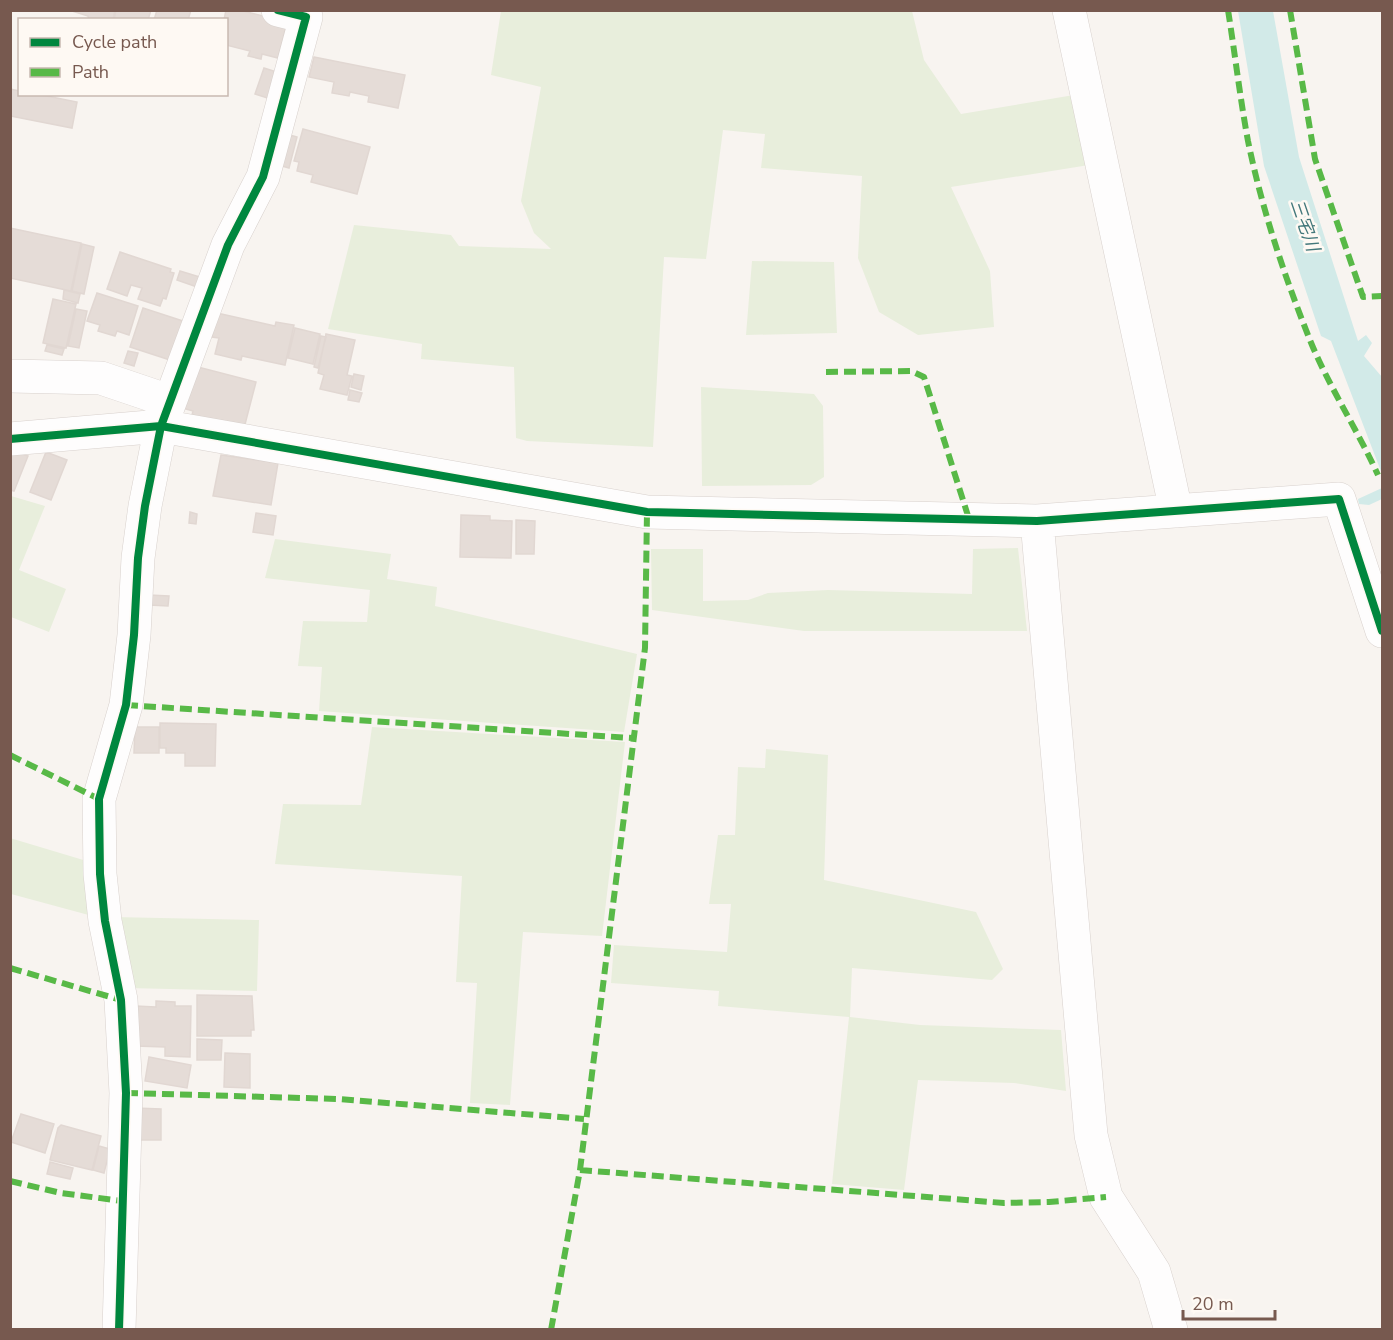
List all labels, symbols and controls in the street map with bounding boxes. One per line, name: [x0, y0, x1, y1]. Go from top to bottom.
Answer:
legend: [18, 18, 228, 96]
text: Cycle path: [72, 30, 157, 54]
text: Path: [72, 60, 109, 84]
water label: 三宅川: [1285, 196, 1326, 256]
scale bar: [1183, 1283, 1274, 1321]
text: 20 m: [1192, 1292, 1234, 1316]

